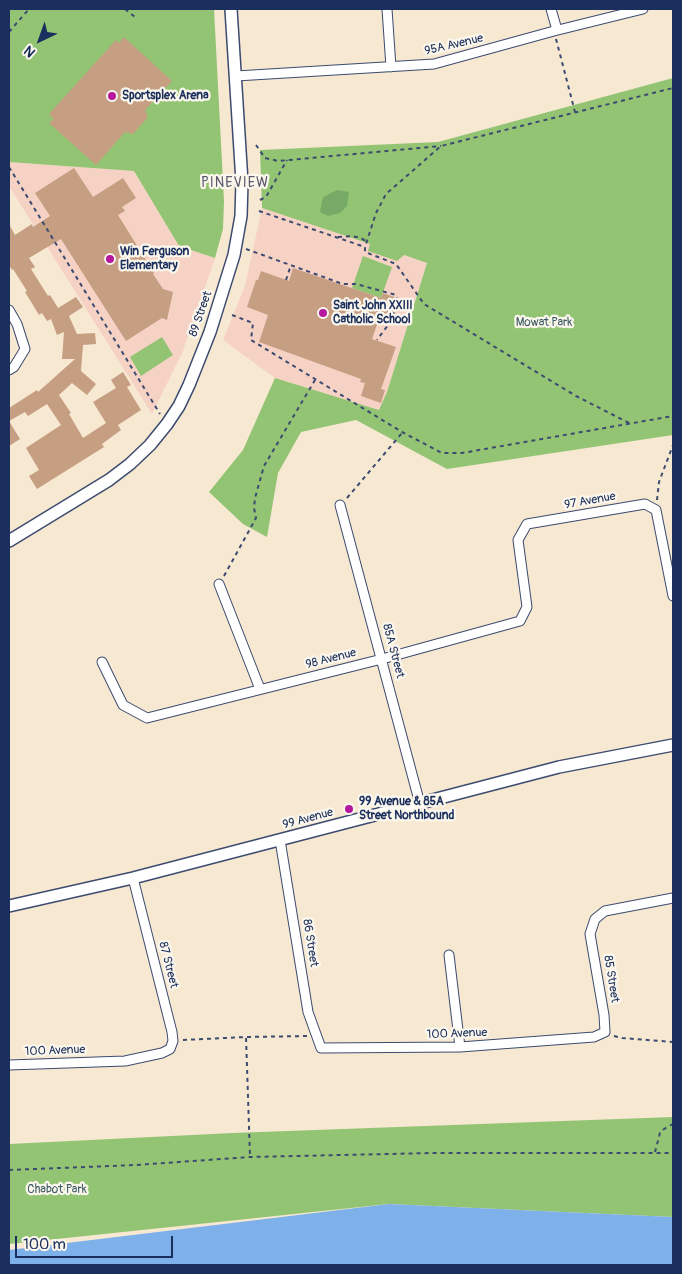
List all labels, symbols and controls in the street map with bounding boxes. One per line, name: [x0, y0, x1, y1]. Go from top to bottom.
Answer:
north arrow: [15, 15, 65, 65]
street label: 95A Avenue: [423, 31, 485, 59]
text: N: [20, 42, 39, 61]
place label: Sportsplex Arena: [122, 89, 209, 103]
marker: Sportsplex Arena: [106, 90, 118, 102]
district label: PINEVIEW: [200, 175, 270, 191]
place label: Win Ferguson Elementary: [120, 245, 189, 273]
marker: Win Ferguson Elementary: [104, 253, 116, 265]
street label: 89 Street: [186, 289, 216, 339]
place label: Saint John XXIII Catholic School: [333, 299, 413, 327]
marker: Saint John XXIII Catholic School: [317, 307, 329, 319]
park label: Mowat Park: [516, 316, 572, 330]
street label: 97 Avenue: [563, 489, 617, 513]
street label: 85A Street: [379, 622, 407, 680]
street label: 98 Avenue: [304, 646, 358, 672]
place label: 99 Avenue & 85A Street Northbound: [359, 795, 454, 823]
marker: 99 Avenue & 85A Street Northbound: [343, 803, 355, 815]
street label: 99 Avenue: [281, 805, 335, 833]
street label: 86 Street: [299, 918, 321, 968]
street label: 87 Street: [155, 940, 181, 990]
street label: 85 Street: [600, 954, 622, 1004]
street label: 100 Avenue: [426, 1026, 488, 1042]
street label: 100 Avenue: [24, 1043, 86, 1059]
park label: Chabot Park: [27, 1183, 87, 1197]
scale bar: [18, 1226, 175, 1258]
text: 100 m: [23, 1235, 66, 1254]

